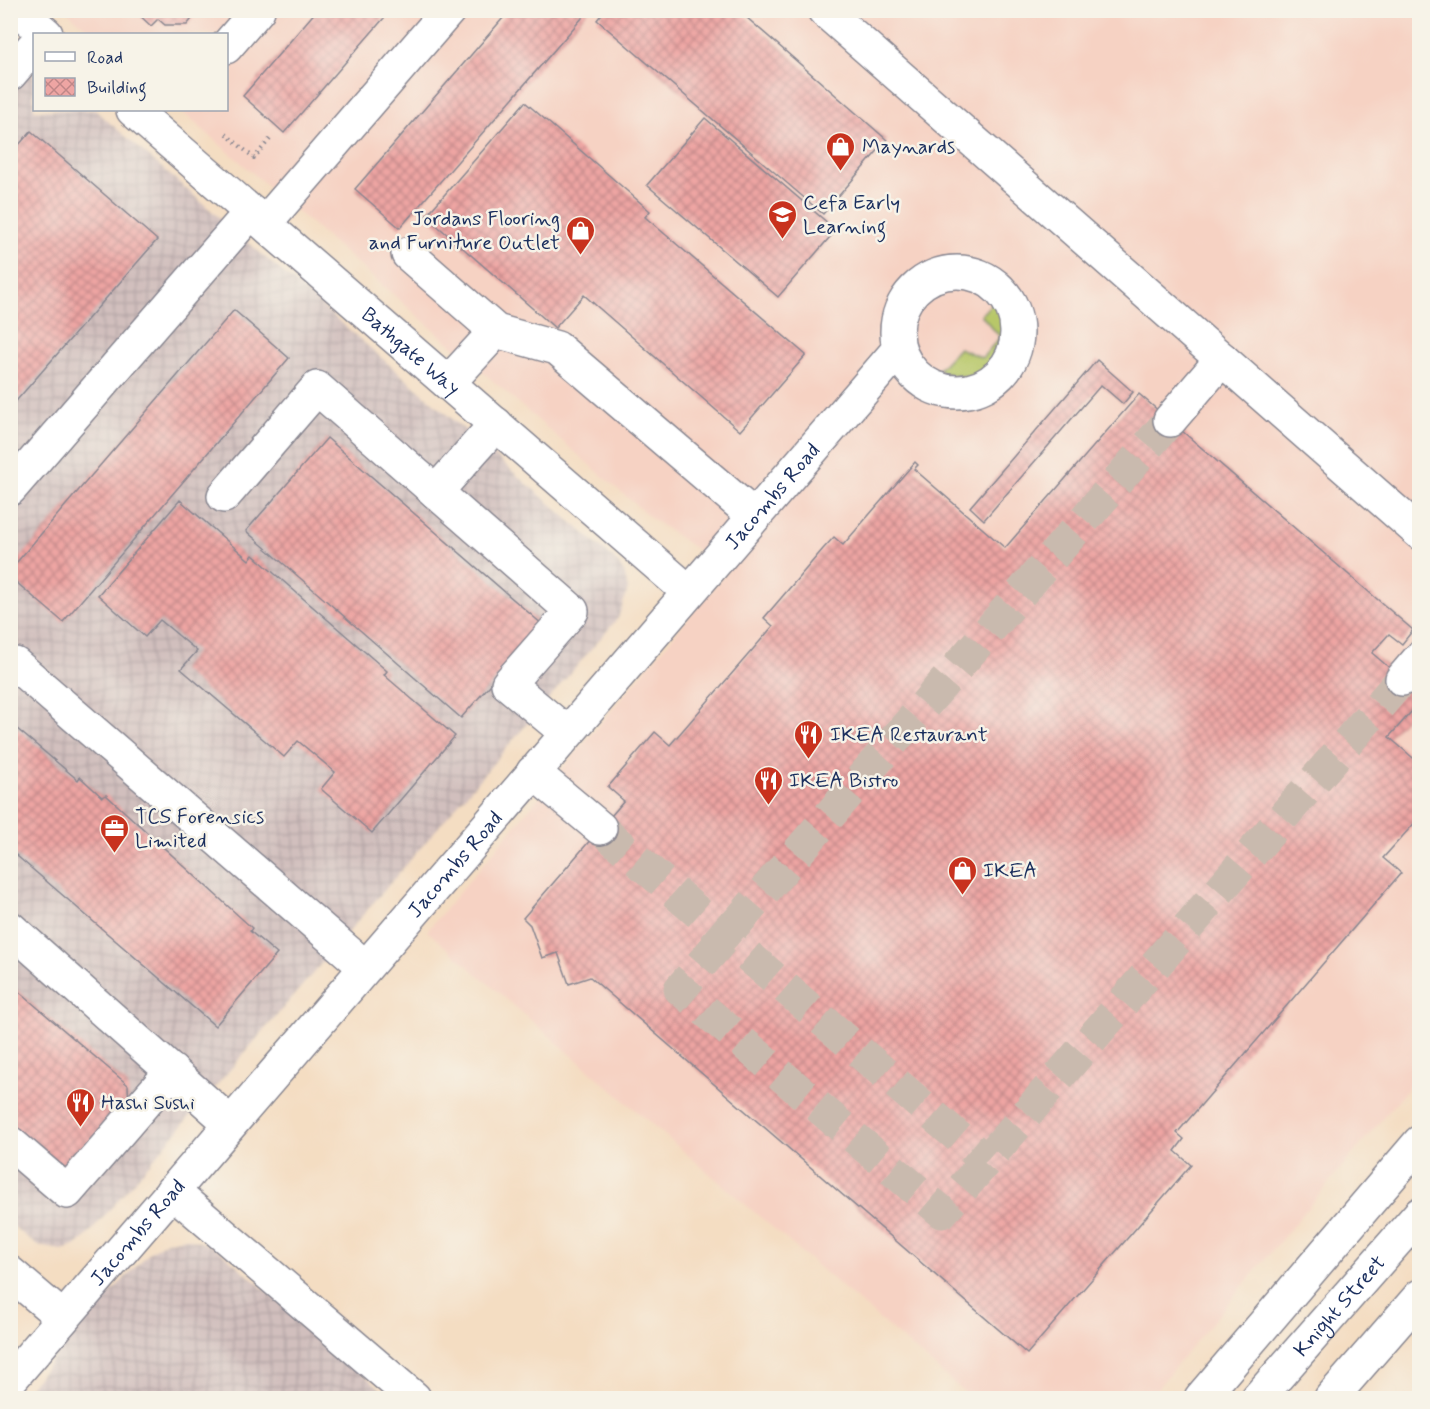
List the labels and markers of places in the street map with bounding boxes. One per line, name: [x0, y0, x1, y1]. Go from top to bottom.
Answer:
shop icon: Maynards: [825, 130, 857, 172]
place label: Maynards: [862, 133, 955, 161]
place label: Cefa Early Learning: [803, 189, 900, 243]
school or university icon: Cefa Early Learning: [766, 198, 798, 240]
place label: Jordans Flooring and Furniture Outlet: [369, 205, 560, 257]
shop icon: Jordans Flooring and Furniture Outlet: [565, 214, 597, 256]
restaurant icon: IKEA Restaurant: [793, 718, 825, 760]
place label: IKEA Restaurant: [830, 721, 988, 749]
restaurant icon: IKEA Bistro: [752, 764, 784, 806]
place label: IKEA Bistro: [789, 767, 898, 795]
place label: TCS Forensics Limited: [135, 803, 264, 855]
office icon: TCS Forensics Limited: [98, 812, 130, 854]
shop icon: IKEA: [946, 854, 978, 896]
place label: IKEA: [983, 857, 1037, 885]
restaurant icon: Hashi Sushi: [64, 1086, 96, 1128]
place label: Hashi Sushi: [101, 1089, 195, 1117]

